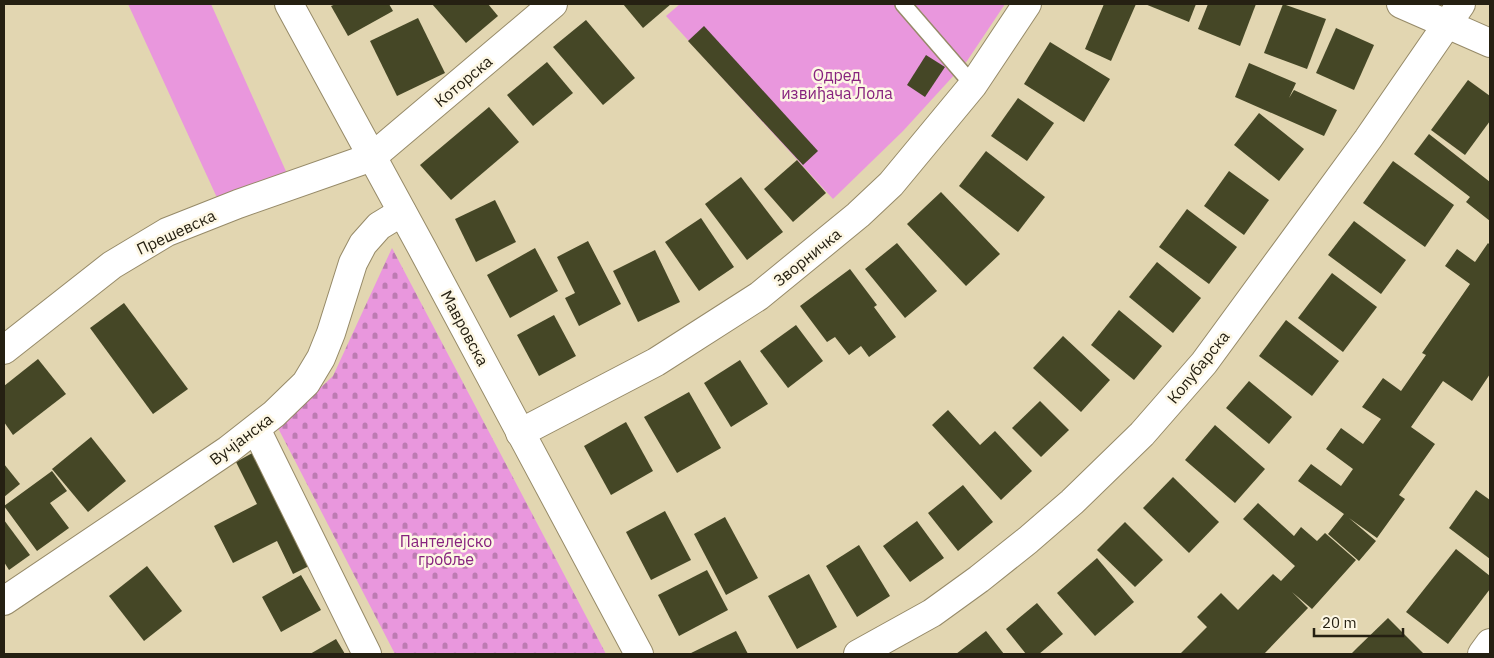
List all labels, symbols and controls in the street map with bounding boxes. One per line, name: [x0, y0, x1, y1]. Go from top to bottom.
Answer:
street label: Которска: [430, 51, 496, 111]
park label: Одред извиђача Лола: [781, 65, 893, 103]
street label: Прешевска: [133, 205, 219, 259]
street label: Зворничка: [769, 223, 845, 290]
street label: Мавровска: [437, 287, 493, 370]
street label: Колубарска: [1162, 326, 1234, 408]
street label: Вучјанска: [205, 408, 277, 469]
park label: Пантелејско гробље: [400, 531, 492, 569]
scale bar: [1314, 606, 1403, 638]
text: 20 m: [1322, 613, 1357, 632]

